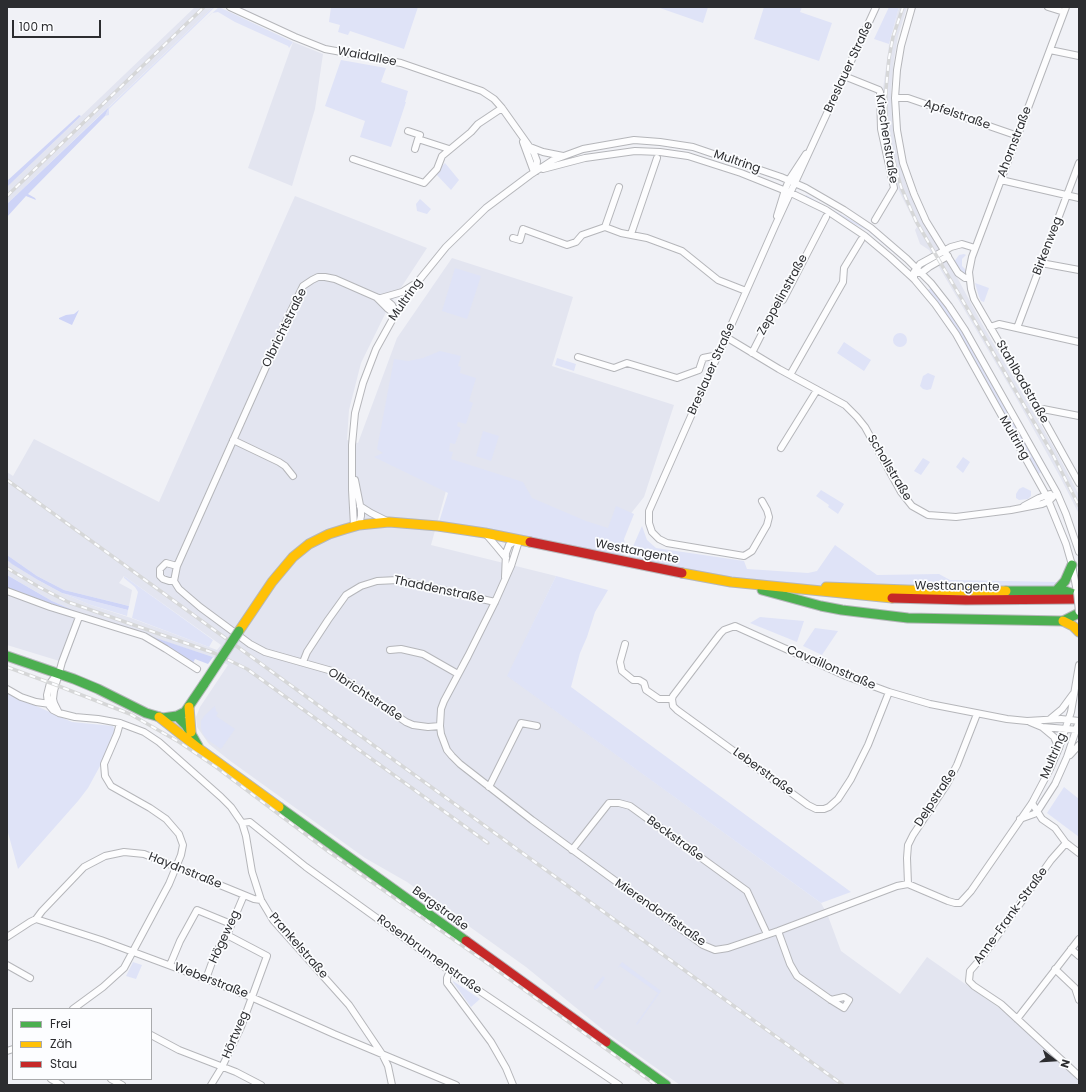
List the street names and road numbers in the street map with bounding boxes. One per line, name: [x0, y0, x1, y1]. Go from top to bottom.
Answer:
street label: Breslauer Straße: [822, 19, 876, 115]
street label: Waidallee: [336, 44, 398, 70]
street label: Kirschenstraße: [872, 94, 900, 184]
street label: Apfelstraße: [922, 97, 992, 133]
street label: Ahornstraße: [995, 105, 1035, 179]
street label: Multring: [712, 147, 762, 177]
street label: Birkenweg: [1030, 215, 1066, 277]
street label: Zeppelinstraße: [755, 252, 811, 338]
street label: Multring: [386, 276, 426, 324]
street label: Olbrichtstraße: [260, 286, 310, 370]
street label: Breslauer Straße: [685, 321, 739, 417]
street label: Stahlbadstraße: [992, 338, 1052, 426]
street label: Multring: [996, 413, 1032, 463]
street label: Schollstraße: [864, 432, 914, 504]
street label: Westtangente: [594, 537, 680, 567]
street label: Thaddenstraße: [392, 573, 486, 607]
street label: Westtangente: [914, 579, 1000, 595]
street label: Cavaillonstraße: [784, 643, 878, 693]
street label: Olbrichtstraße: [325, 666, 405, 724]
street label: Multring: [1038, 731, 1070, 781]
street label: Leberstraße: [730, 745, 796, 799]
street label: Delpstraße: [912, 766, 960, 830]
street label: Beckstraße: [644, 813, 706, 865]
street label: Haydnstraße: [146, 850, 224, 892]
street label: Anne-Frank-Straße: [971, 865, 1051, 967]
street label: Mierendorffstraße: [612, 876, 708, 950]
street label: Bergstraße: [409, 884, 471, 934]
street label: Högeweg: [206, 908, 244, 966]
street label: Prankelstraße: [265, 910, 331, 982]
street label: Rosenbrunnenstraße: [374, 912, 484, 998]
street label: Weberstraße: [172, 960, 250, 1002]
street label: Hörtweg: [220, 1009, 252, 1061]

